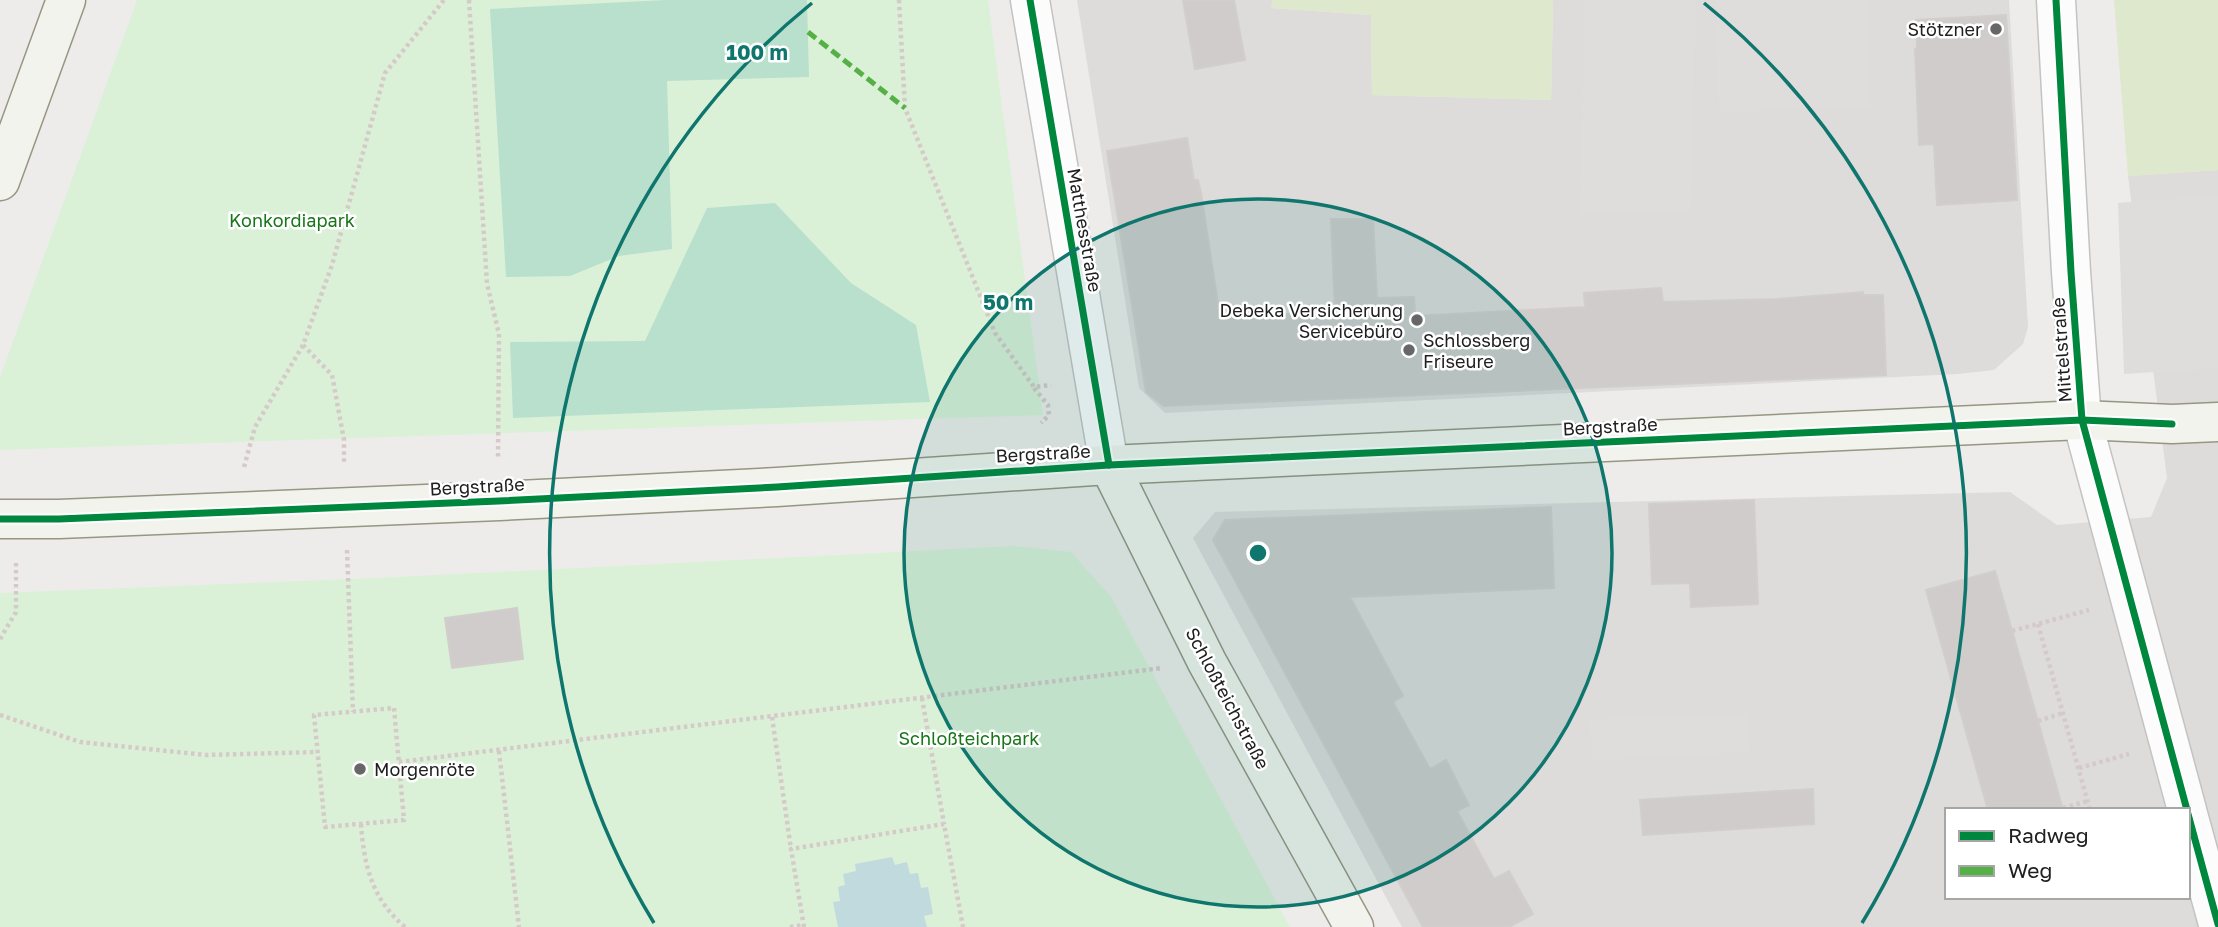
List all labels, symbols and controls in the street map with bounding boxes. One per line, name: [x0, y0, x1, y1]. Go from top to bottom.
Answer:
place label: Stötzner: [1908, 18, 1982, 40]
marker: Stötzner: [1988, 21, 2004, 37]
text: 100 m: [726, 39, 788, 65]
street label: Matthesstraße: [1063, 166, 1107, 294]
park label: Konkordiapark: [229, 209, 355, 231]
text: 50 m: [983, 289, 1033, 315]
street label: Mittelstraße: [2046, 297, 2076, 403]
place label: Debeka Versicherung Servicebüro: [1220, 299, 1403, 342]
marker: Debeka Versicherung Servicebüro: [1409, 312, 1425, 328]
place label: Schlossberg Friseure: [1423, 329, 1530, 372]
marker: Schlossberg Friseure: [1401, 342, 1417, 358]
street label: Bergstraße: [1562, 413, 1658, 439]
street label: Bergstraße: [995, 440, 1091, 466]
street label: Bergstraße: [429, 473, 525, 499]
centre of rings: [1246, 541, 1270, 565]
street label: Schloßteichstraße: [1181, 624, 1275, 772]
park label: Schloßteichpark: [899, 727, 1039, 749]
place label: Morgenröte: [374, 758, 475, 780]
marker: Morgenröte: [352, 761, 368, 777]
legend: [1945, 808, 2190, 899]
text: Radweg: [2008, 822, 2089, 848]
text: Weg: [2008, 857, 2052, 883]

